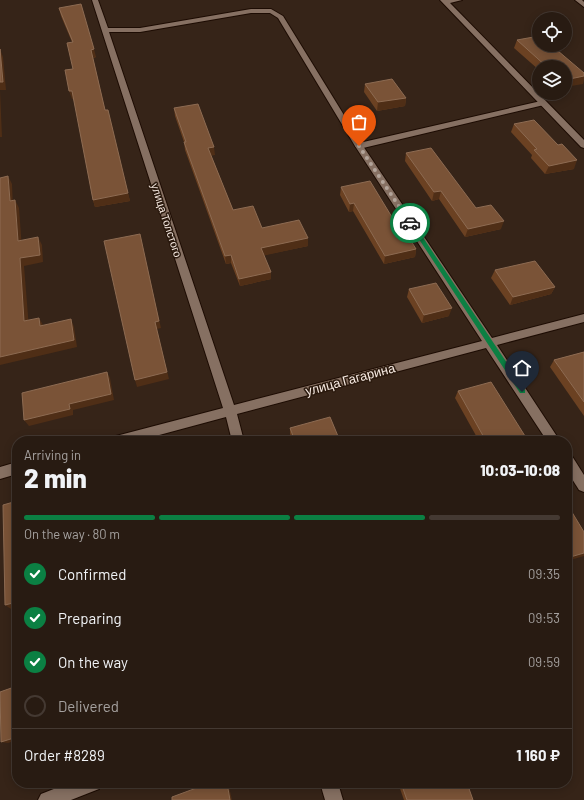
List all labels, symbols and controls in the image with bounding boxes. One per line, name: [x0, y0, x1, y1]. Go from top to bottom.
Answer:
map controls: [532, 12, 572, 100]
button: locate: [532, 12, 572, 52]
button: layers: [532, 60, 572, 100]
pin: [342, 105, 376, 146]
icon: bag: [348, 111, 370, 133]
street label: улица Толстого: [149, 181, 185, 259]
courier: [390, 203, 430, 243]
icon: car: [399, 212, 421, 234]
pin: [505, 351, 539, 392]
icon: home: [511, 357, 533, 379]
street label: улица Гагарина: [303, 359, 397, 399]
text: Arriving in: [24, 447, 81, 463]
text: 10:03–10:08: [480, 461, 560, 479]
text: 2 min: [24, 462, 87, 493]
text: On the way · 80 m: [24, 526, 120, 542]
icon: check: [24, 563, 46, 585]
text: Confirmed: [58, 565, 126, 583]
text: 09:35: [528, 566, 560, 582]
icon: check: [24, 607, 46, 629]
text: Preparing: [58, 609, 122, 627]
text: 09:53: [528, 610, 560, 626]
icon: check: [24, 651, 46, 673]
text: On the way: [58, 653, 128, 671]
text: 09:59: [528, 654, 560, 670]
text: Delivered: [58, 697, 119, 715]
text: Order #8289: [24, 746, 105, 764]
text: 1 160 ₽: [516, 746, 560, 764]

